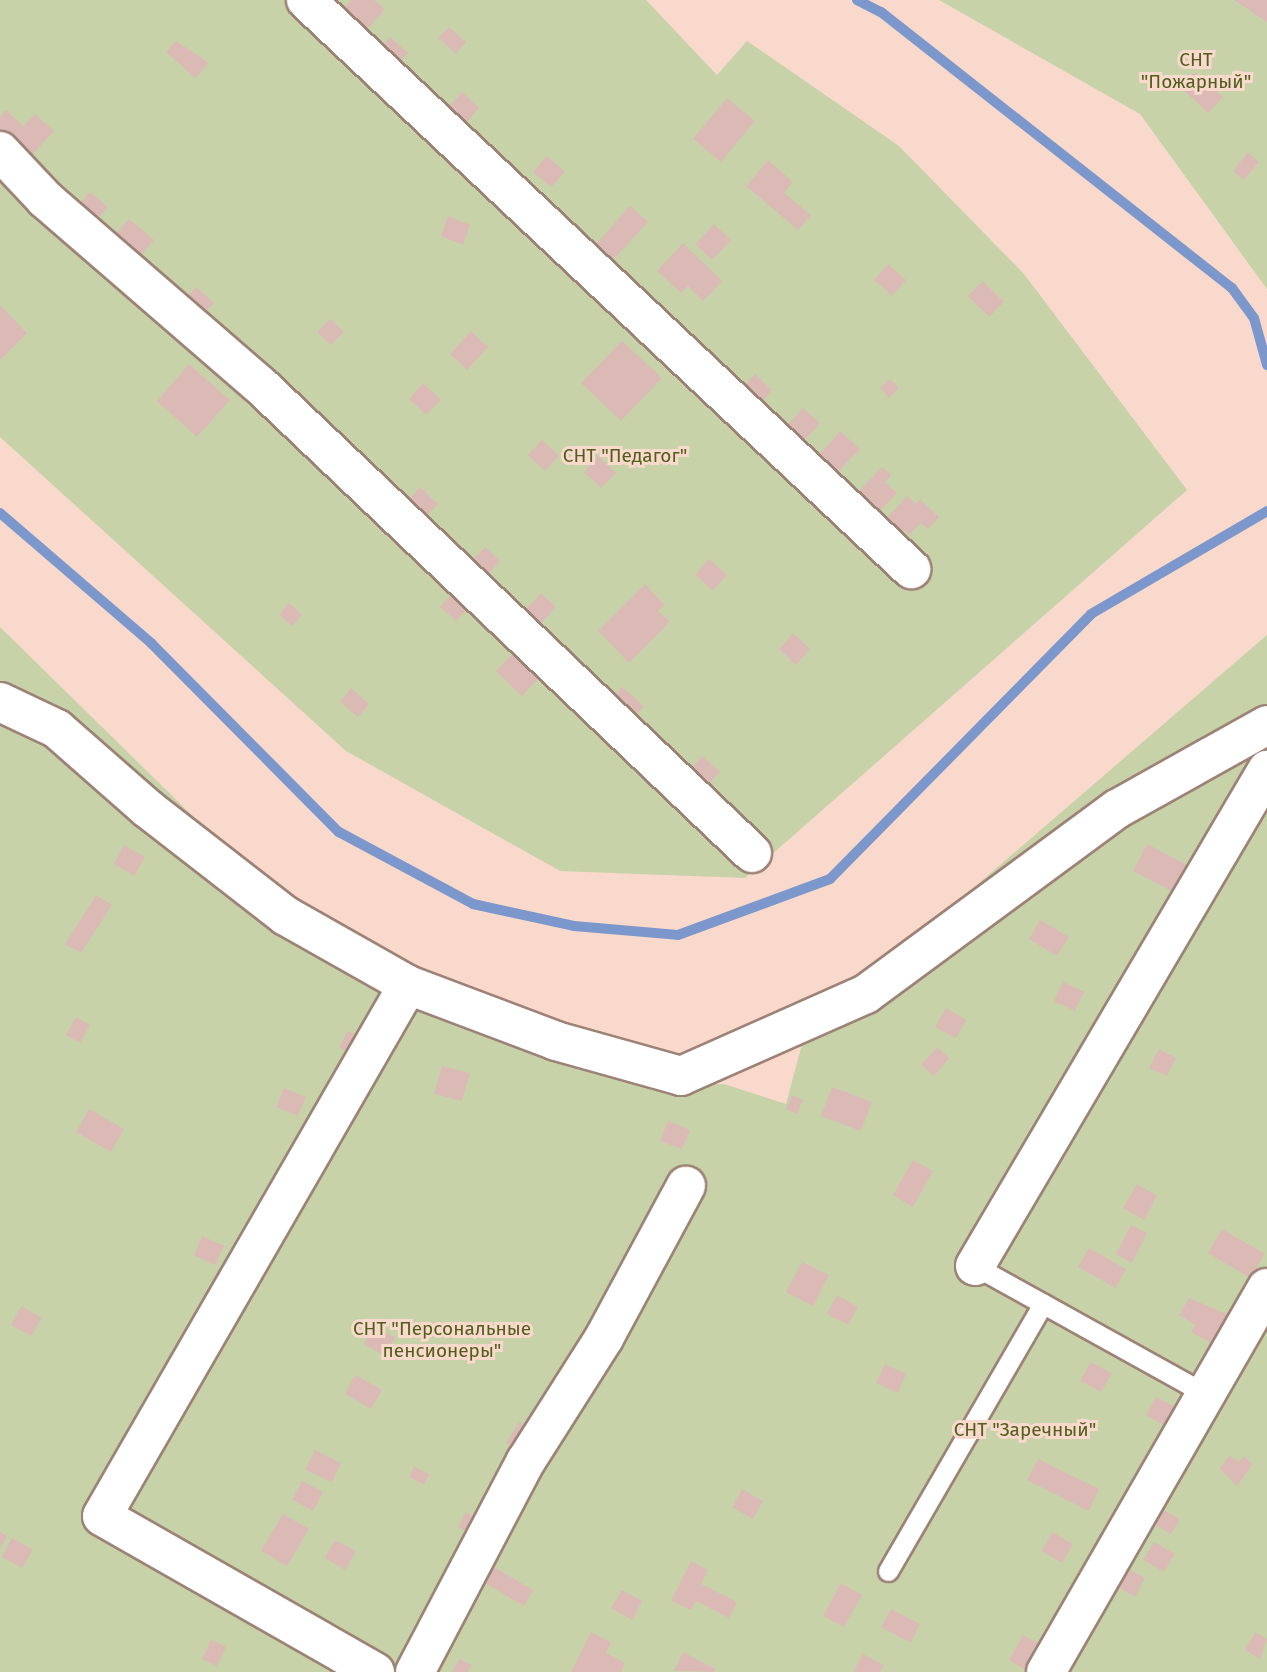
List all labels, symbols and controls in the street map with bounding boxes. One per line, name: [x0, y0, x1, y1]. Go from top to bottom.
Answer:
park label: СНТ "Пожарный": [1141, 49, 1251, 93]
park label: СНТ "Педагог": [563, 445, 687, 467]
park label: СНТ "Персональные пенсионеры": [353, 1318, 531, 1362]
park label: СНТ "Заречный": [954, 1419, 1096, 1441]

